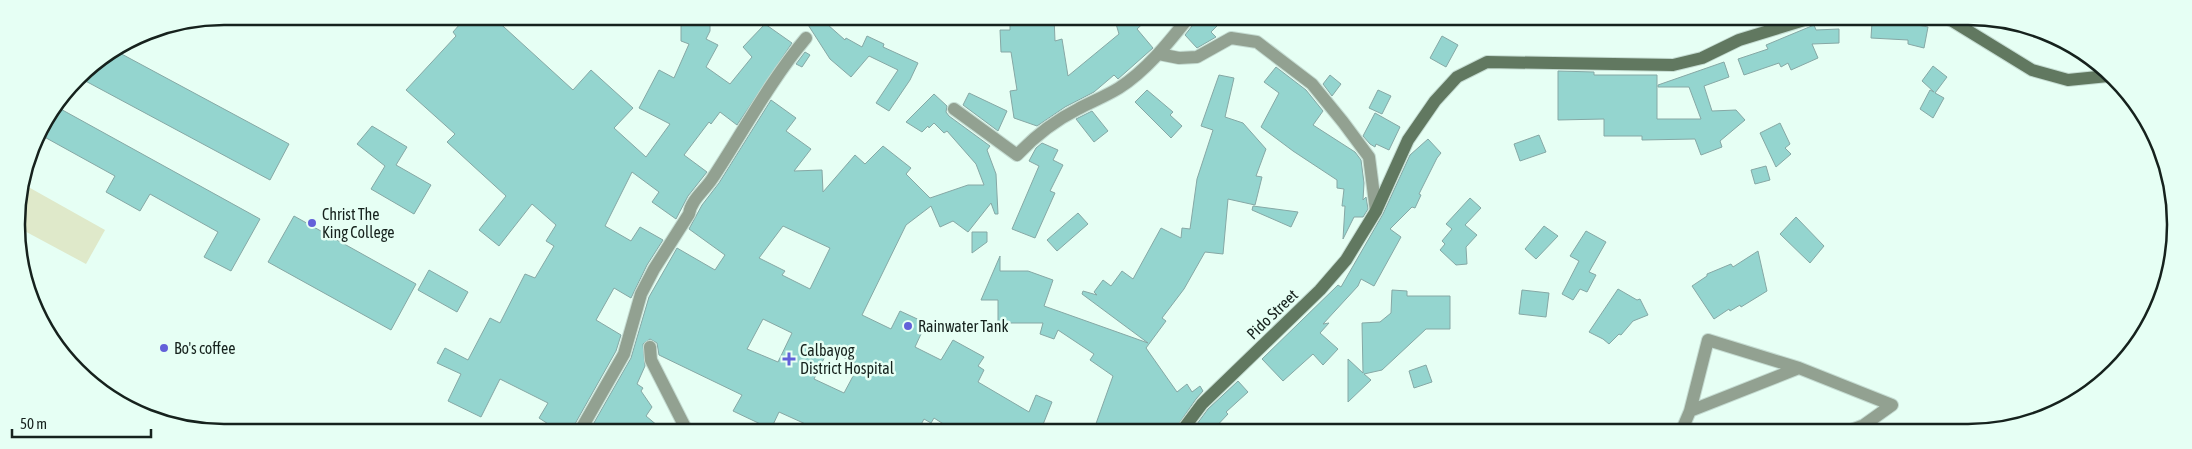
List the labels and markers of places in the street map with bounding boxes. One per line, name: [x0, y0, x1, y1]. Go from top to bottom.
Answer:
place label: Christ The King College: [322, 205, 394, 242]
marker: Christ The King College: [306, 217, 318, 229]
place label: Rainwater Tank: [918, 317, 1008, 335]
marker: Rainwater Tank: [902, 320, 914, 332]
place label: Bo's coffee: [174, 339, 236, 357]
place label: Calbayog District Hospital: [800, 341, 895, 378]
marker: Bo's coffee: [158, 342, 170, 354]
marker: Calbayog District Hospital: [782, 352, 796, 366]

